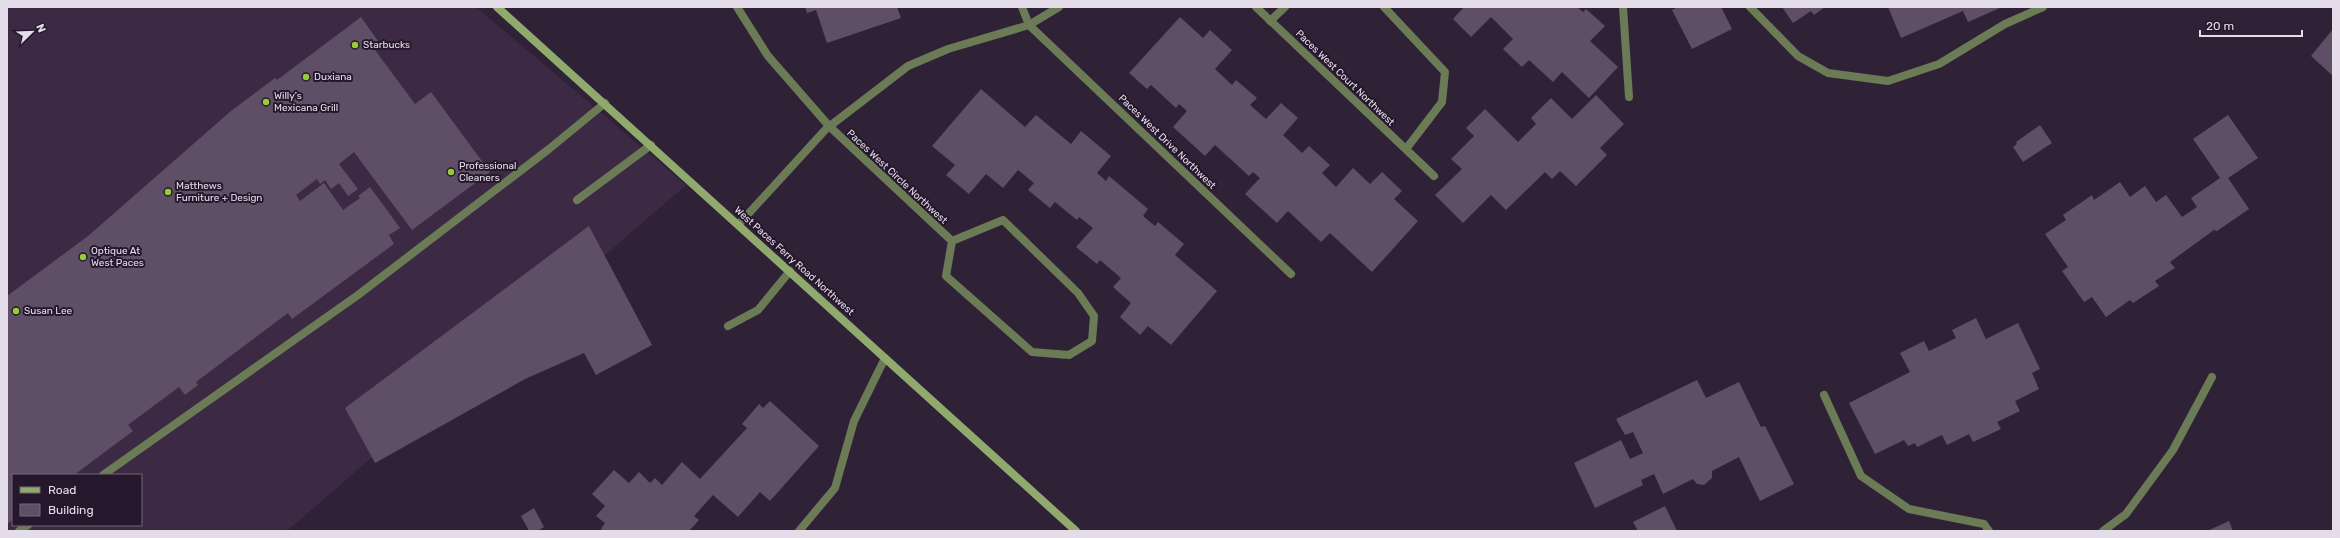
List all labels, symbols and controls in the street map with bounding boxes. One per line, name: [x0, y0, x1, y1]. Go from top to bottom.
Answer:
north arrow: [12, 12, 52, 52]
scale bar: [2200, 12, 2302, 38]
text: 20 m: [2206, 19, 2234, 33]
text: N: [33, 22, 48, 35]
street label: Paces West Court Northwest: [1293, 28, 1397, 128]
place label: Starbucks: [363, 39, 410, 51]
marker: Starbucks: [350, 40, 360, 50]
place label: Duxiana: [314, 71, 352, 83]
marker: Duxiana: [301, 72, 311, 82]
place label: Willy's Mexicana Grill: [274, 90, 338, 114]
street label: Paces West Drive Northwest: [1116, 92, 1218, 192]
marker: Willy's Mexicana Grill: [261, 97, 271, 107]
street label: Paces West Circle Northwest: [844, 127, 950, 227]
place label: Professional Cleaners: [459, 160, 517, 184]
marker: Professional Cleaners: [446, 167, 456, 177]
place label: Matthews Furniture + Design: [176, 180, 262, 204]
marker: Matthews Furniture + Design: [163, 187, 173, 197]
street label: West Paces Ferry Road Northwest: [732, 204, 856, 318]
place label: Optique At West Paces: [91, 245, 144, 269]
marker: Optique At West Paces: [78, 252, 88, 262]
place label: Susan Lee: [24, 305, 72, 317]
marker: Susan Lee: [11, 306, 21, 316]
legend: [12, 474, 142, 526]
text: Road: [48, 483, 76, 497]
text: Building: [48, 503, 94, 517]

